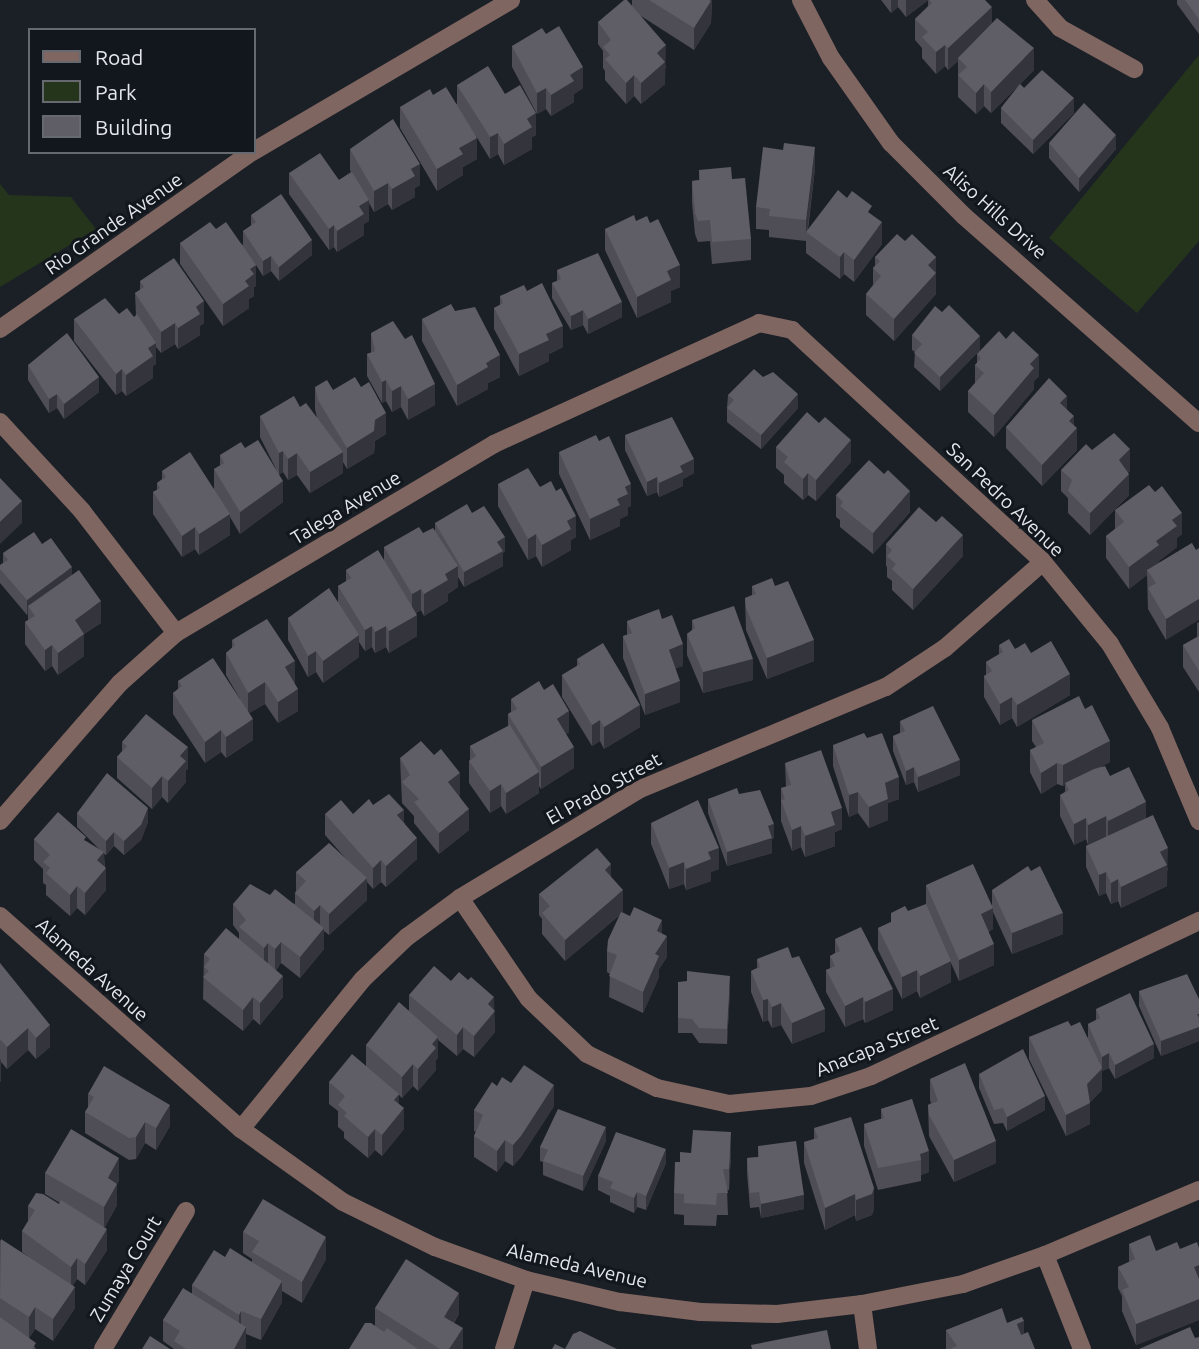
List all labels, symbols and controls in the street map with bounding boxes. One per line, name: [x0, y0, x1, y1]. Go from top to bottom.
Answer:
legend: [28, 28, 256, 154]
text: Road: [95, 45, 143, 69]
text: Park: [95, 80, 137, 104]
text: Building: [95, 115, 172, 139]
street label: Aliso Hills Drive: [939, 160, 1051, 264]
street label: Rio Grande Avenue: [41, 168, 187, 280]
street label: San Pedro Avenue: [942, 438, 1068, 562]
street label: Talega Avenue: [287, 466, 405, 550]
street label: El Prado Street: [543, 748, 665, 830]
street label: Alameda Avenue: [31, 914, 153, 1026]
street label: Anacapa Street: [813, 1012, 941, 1082]
street label: Zumaya Court: [86, 1212, 166, 1326]
street label: Alameda Avenue: [505, 1239, 649, 1293]

